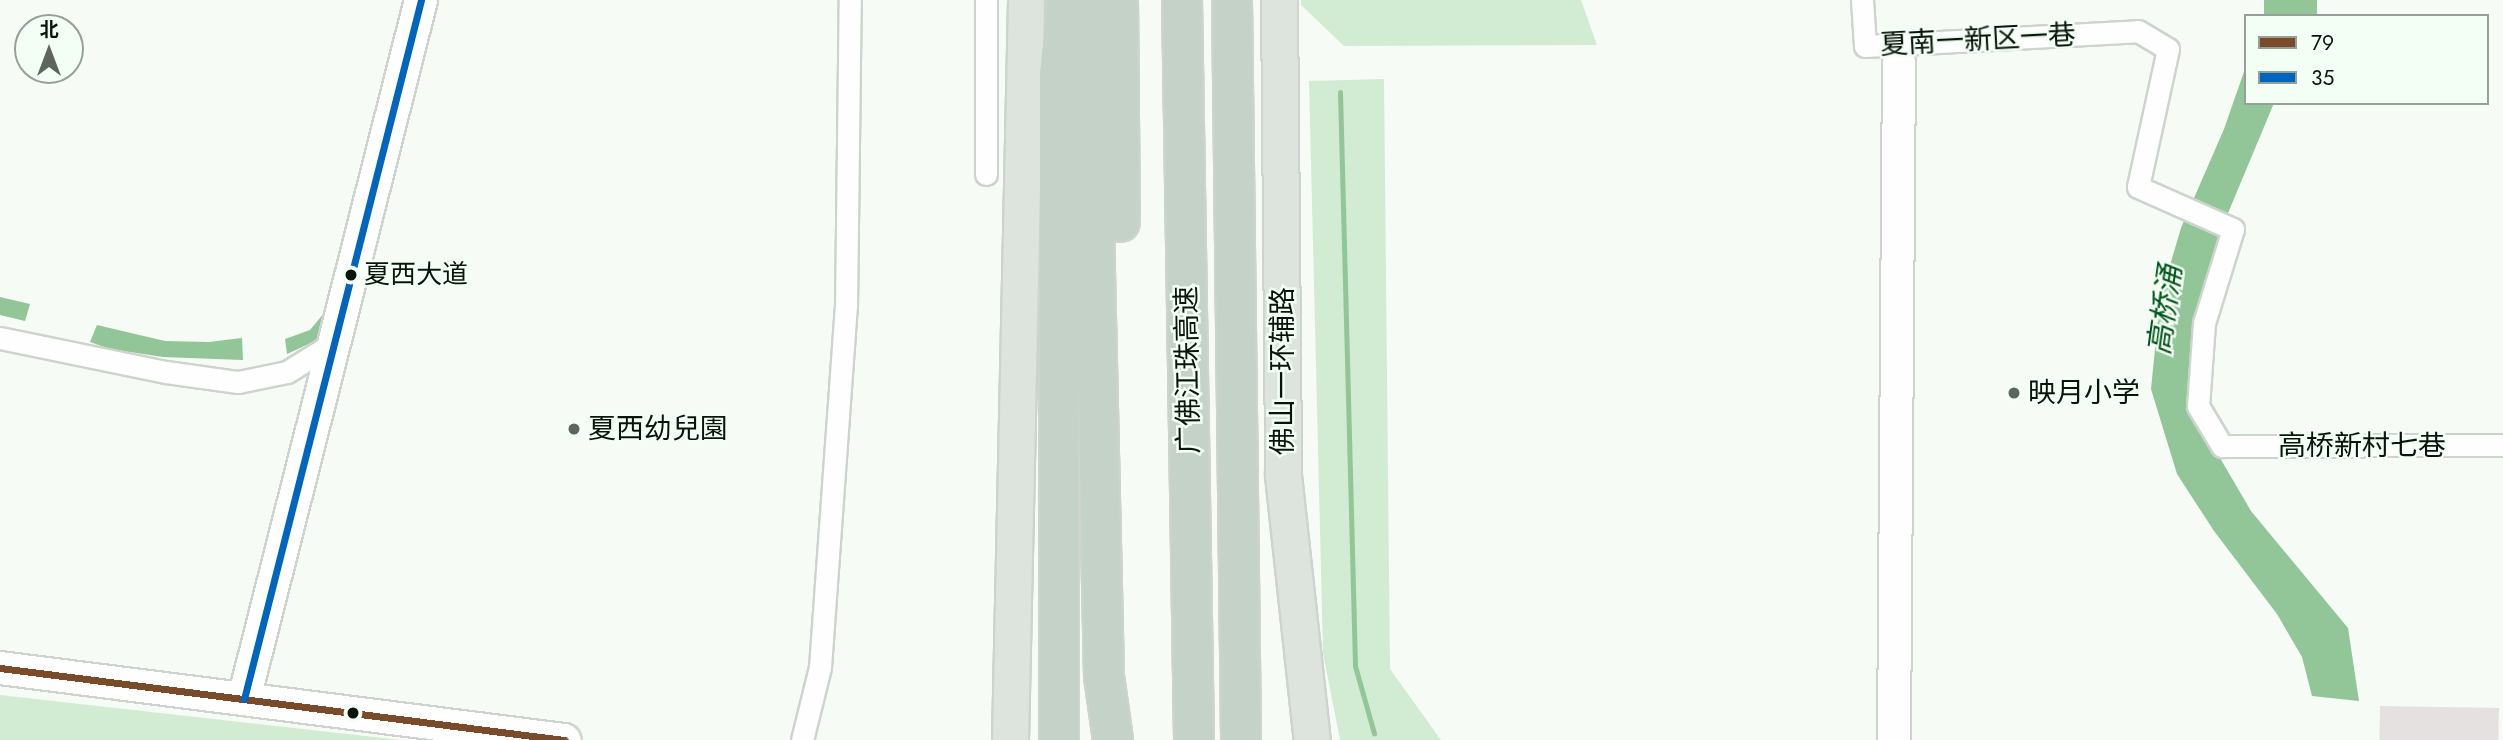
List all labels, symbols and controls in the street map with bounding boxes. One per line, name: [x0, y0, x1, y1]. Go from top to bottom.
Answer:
north arrow: [14, 14, 84, 84]
legend: [2244, 14, 2489, 105]
text: 北: [39, 16, 59, 43]
street label: 夏南一新区一巷: [1879, 18, 2077, 62]
text: 79: [2311, 28, 2334, 58]
text: 35: [2311, 63, 2334, 93]
place label: 夏西大道: [364, 259, 468, 291]
water label: 高桥涌: [2141, 263, 2189, 357]
marker: 夏西大道: [344, 268, 358, 282]
street label: 广佛江珠高速: [1170, 286, 1206, 454]
street label: 佛山一环辅路: [1266, 287, 1300, 455]
place label: 映月小学: [2028, 376, 2140, 410]
marker: 映月小学: [2006, 385, 2022, 401]
place label: 夏西幼兒園: [588, 412, 728, 446]
marker: 夏西幼兒園: [566, 421, 582, 437]
street label: 高桥新村七巷: [2278, 429, 2446, 463]
unlabelled marker: [346, 706, 360, 720]

